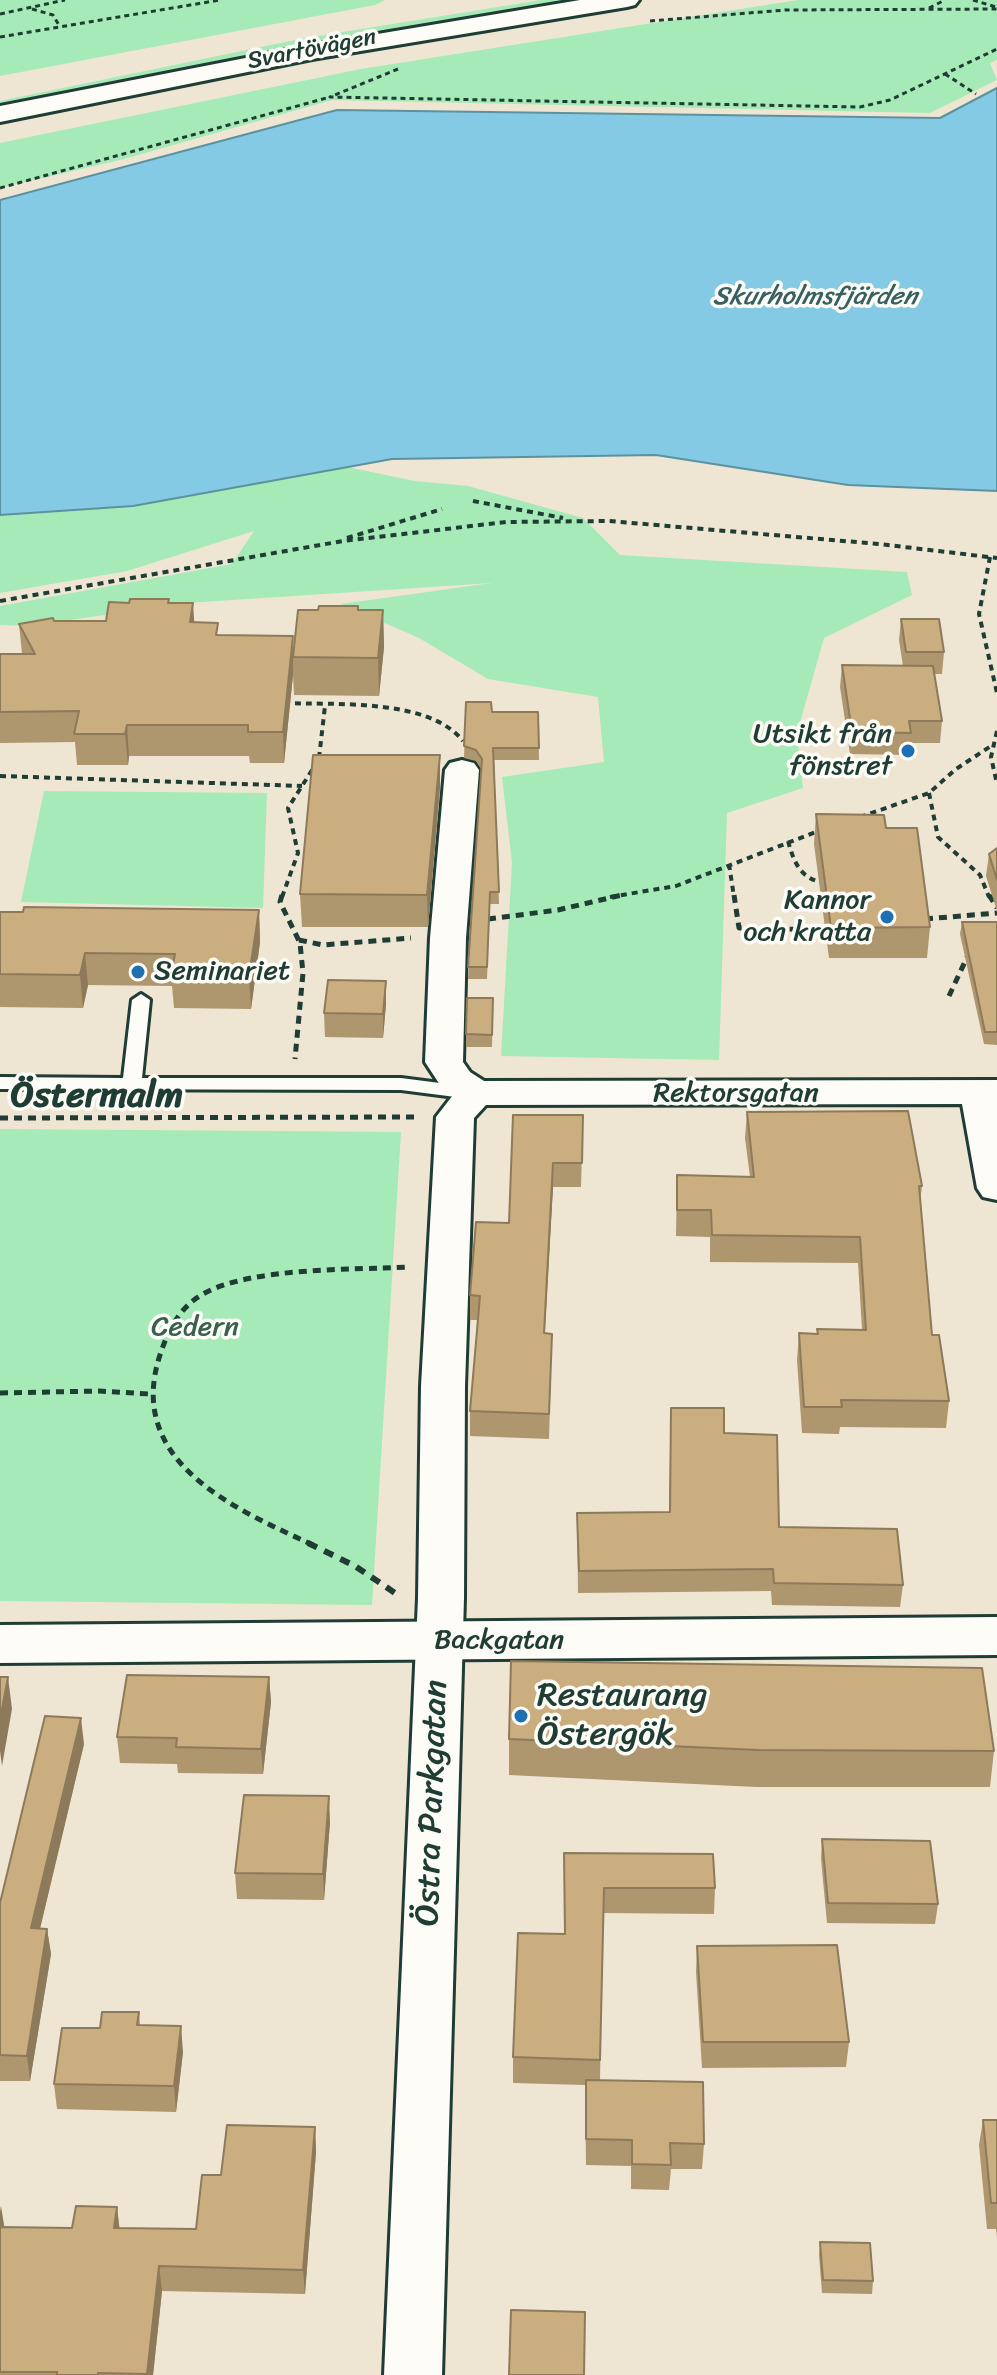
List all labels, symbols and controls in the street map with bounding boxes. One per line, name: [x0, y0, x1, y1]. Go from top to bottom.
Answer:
street label: Svartövägen: [245, 23, 379, 77]
water label: Skurholmsfjärden: [713, 281, 917, 313]
place label: Utsikt från fönstret: [753, 718, 892, 784]
marker: Utsikt från fönstret: [899, 742, 917, 760]
place label: Kannor och kratta: [743, 884, 871, 950]
marker: Kannor och kratta: [878, 908, 896, 926]
place label: Seminariet: [154, 955, 290, 989]
marker: Seminariet: [129, 963, 147, 981]
district label: Östermalm: [11, 1075, 183, 1119]
street label: Rektorsgatan: [653, 1077, 819, 1111]
park label: Cedern: [151, 1311, 239, 1345]
street label: Backgatan: [434, 1624, 564, 1658]
place label: Restaurang Östergök: [537, 1676, 707, 1756]
street label: Östra Parkgatan: [408, 1679, 458, 1927]
marker: Restaurang Östergök: [512, 1707, 530, 1725]

